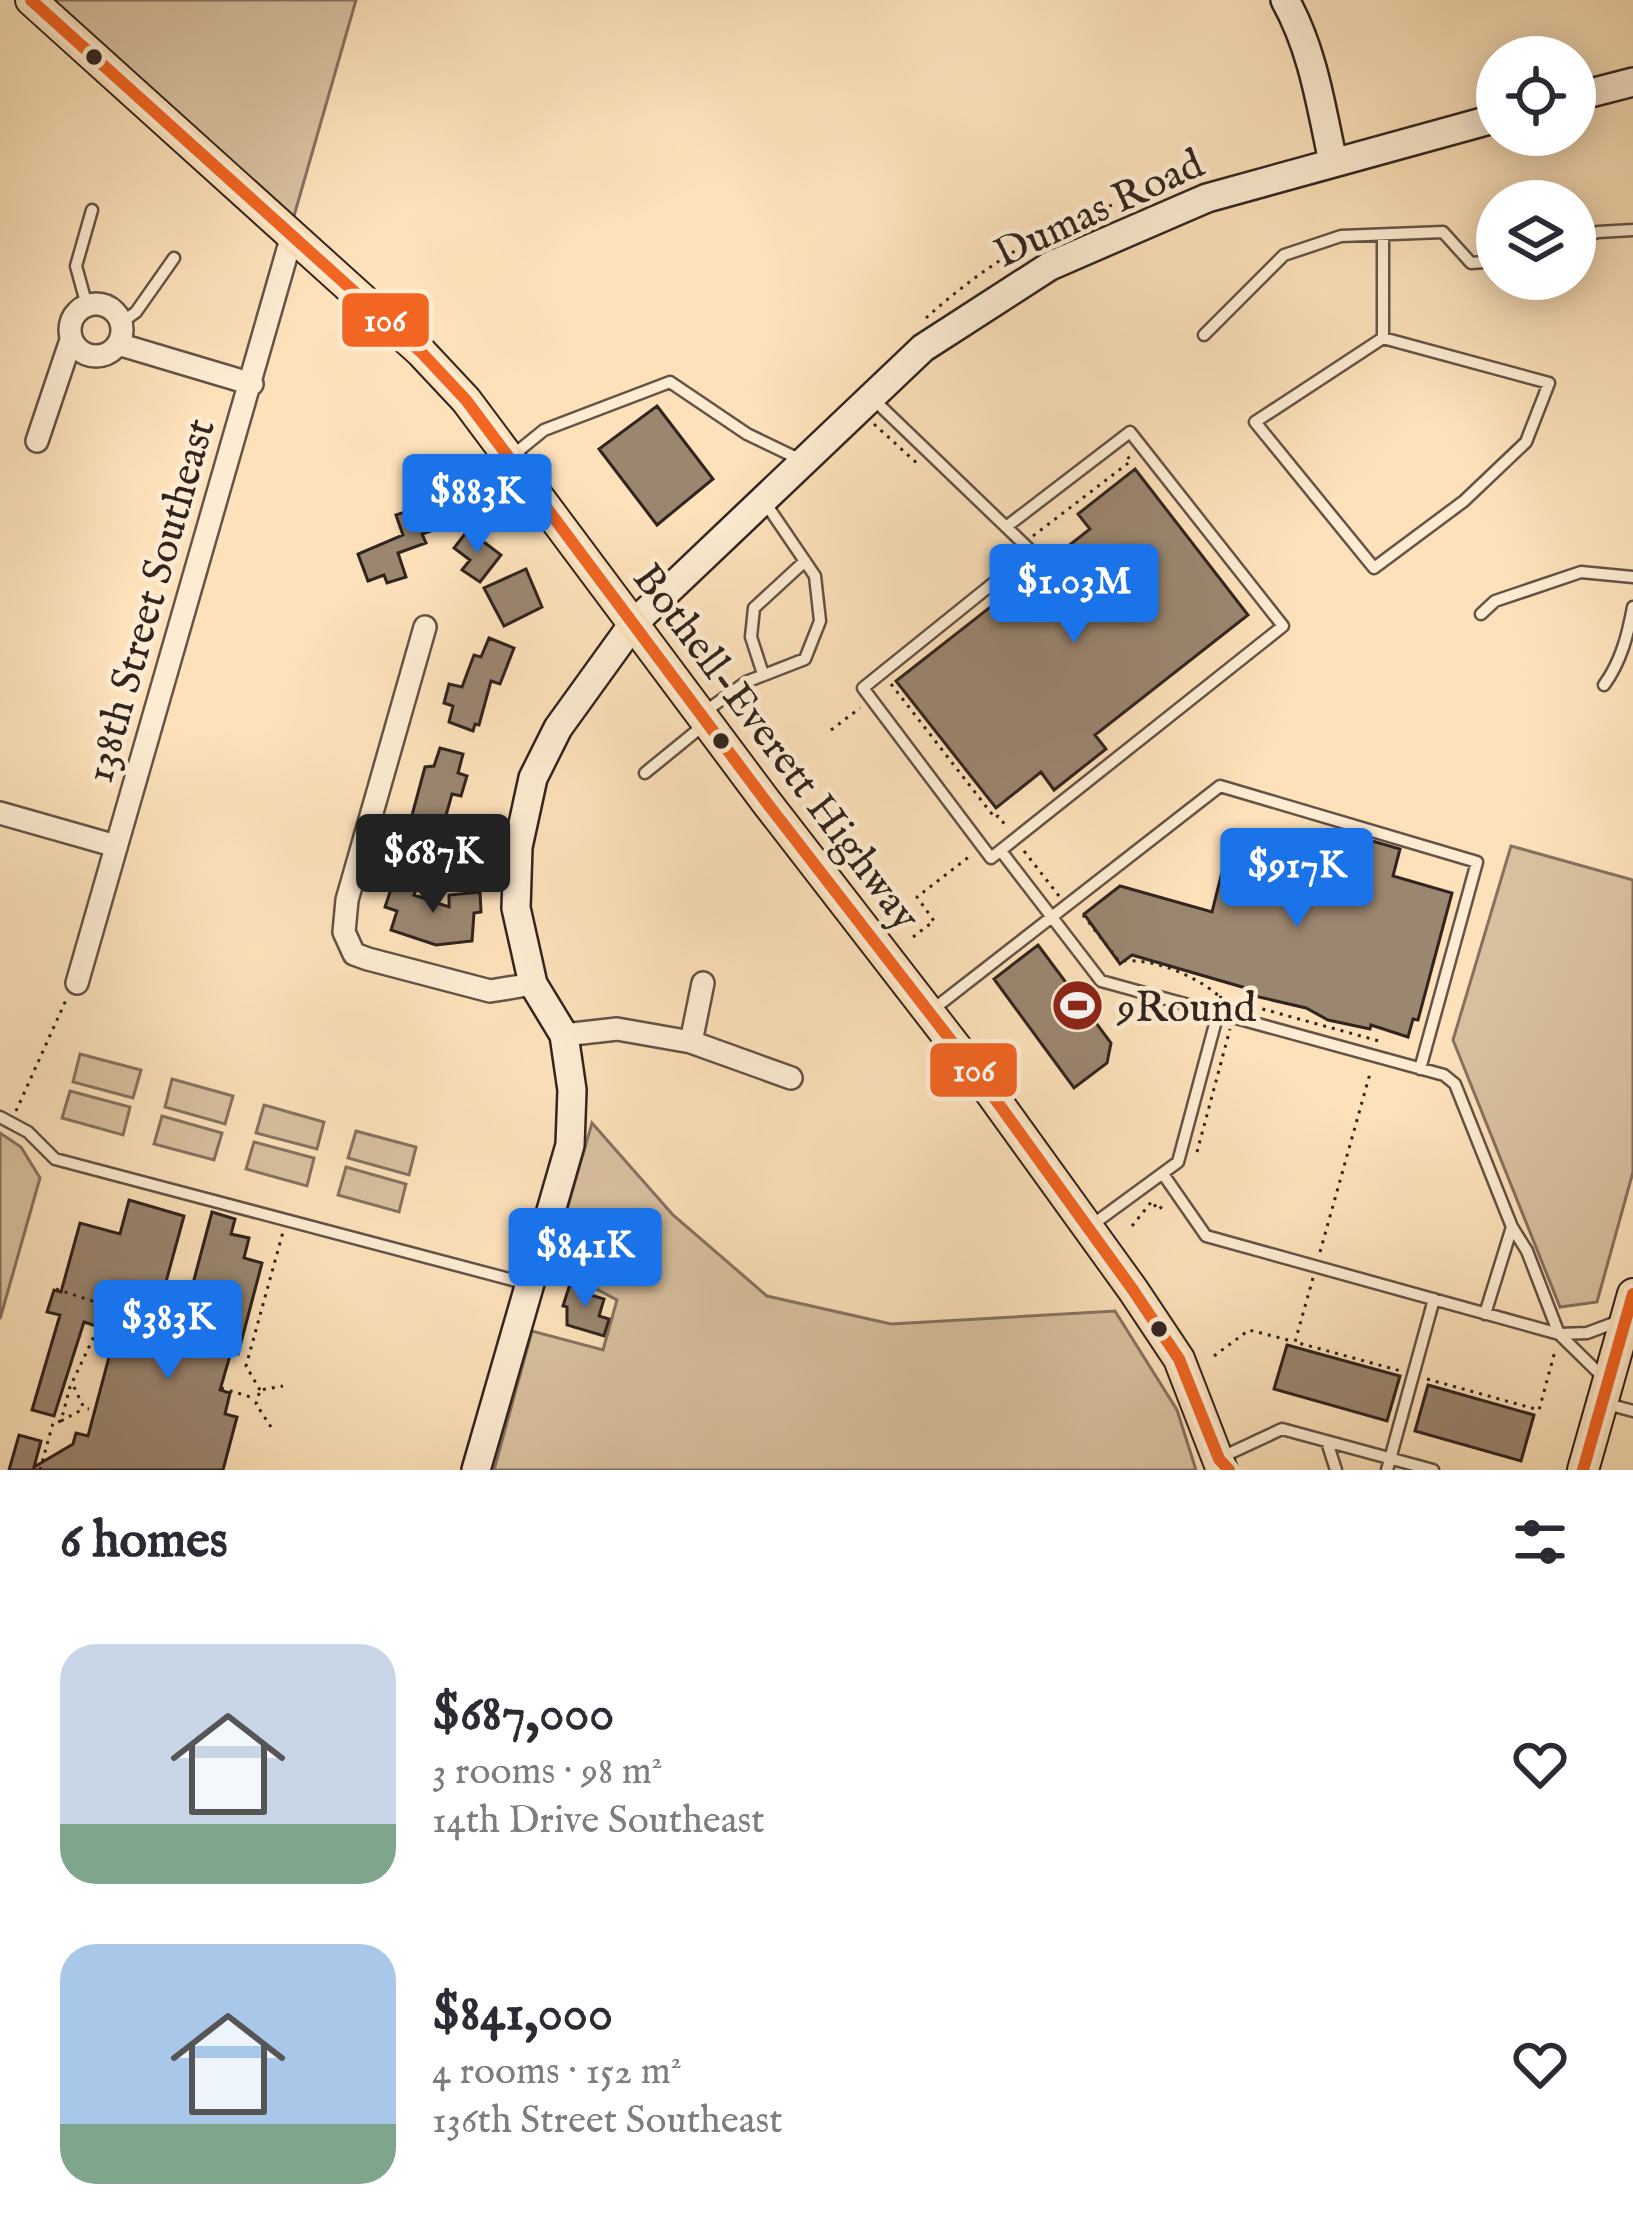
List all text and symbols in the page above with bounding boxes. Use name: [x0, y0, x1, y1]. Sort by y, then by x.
map controls: [1476, 36, 1596, 300]
button: locate: [1476, 36, 1596, 156]
unlabelled marker: [83, 46, 105, 68]
street label: Dumas Road: [986, 138, 1213, 282]
button: layers: [1476, 180, 1596, 300]
line badge: 106: [340, 291, 431, 349]
text: 106: [364, 301, 407, 343]
street label: 138th Street Southeast: [74, 413, 229, 789]
pin: $883K: [393, 454, 561, 556]
text: $883K: [430, 468, 524, 517]
pin: $1.03M: [976, 544, 1172, 646]
street label: Bothell-Everett Highway: [620, 554, 931, 942]
text: $1.03M: [1017, 558, 1131, 607]
unlabelled marker: [710, 730, 732, 752]
pin: $687K: [349, 814, 517, 916]
text: $687K: [383, 828, 483, 877]
pin: $917K: [1213, 828, 1381, 930]
text: $917K: [1247, 842, 1347, 891]
sports icon: 9Round: [1050, 978, 1106, 1034]
place label: 9Round: [1116, 983, 1257, 1036]
line badge: 106: [928, 1041, 1019, 1099]
text: 106: [953, 1051, 996, 1093]
pin: $841K: [501, 1208, 669, 1310]
text: $841K: [536, 1222, 634, 1271]
pin: $383K: [84, 1280, 252, 1382]
text: $383K: [121, 1294, 215, 1343]
unlabelled marker: [1148, 1318, 1170, 1340]
icon: filters: [1507, 1509, 1573, 1575]
text: 6 homes: [60, 1510, 228, 1575]
text: $687,000: [432, 1683, 614, 1748]
icon: home: [156, 1692, 300, 1836]
icon: heart: [1507, 1731, 1573, 1797]
text: 3 rooms · 98 m²: [432, 1748, 663, 1797]
text: 14th Drive Southeast: [432, 1797, 765, 1846]
text: $841,000: [432, 1983, 613, 2048]
icon: home: [156, 1992, 300, 2136]
icon: heart: [1507, 2031, 1573, 2097]
text: 4 rooms · 152 m²: [432, 2048, 682, 2097]
text: 136th Street Southeast: [432, 2097, 783, 2146]

